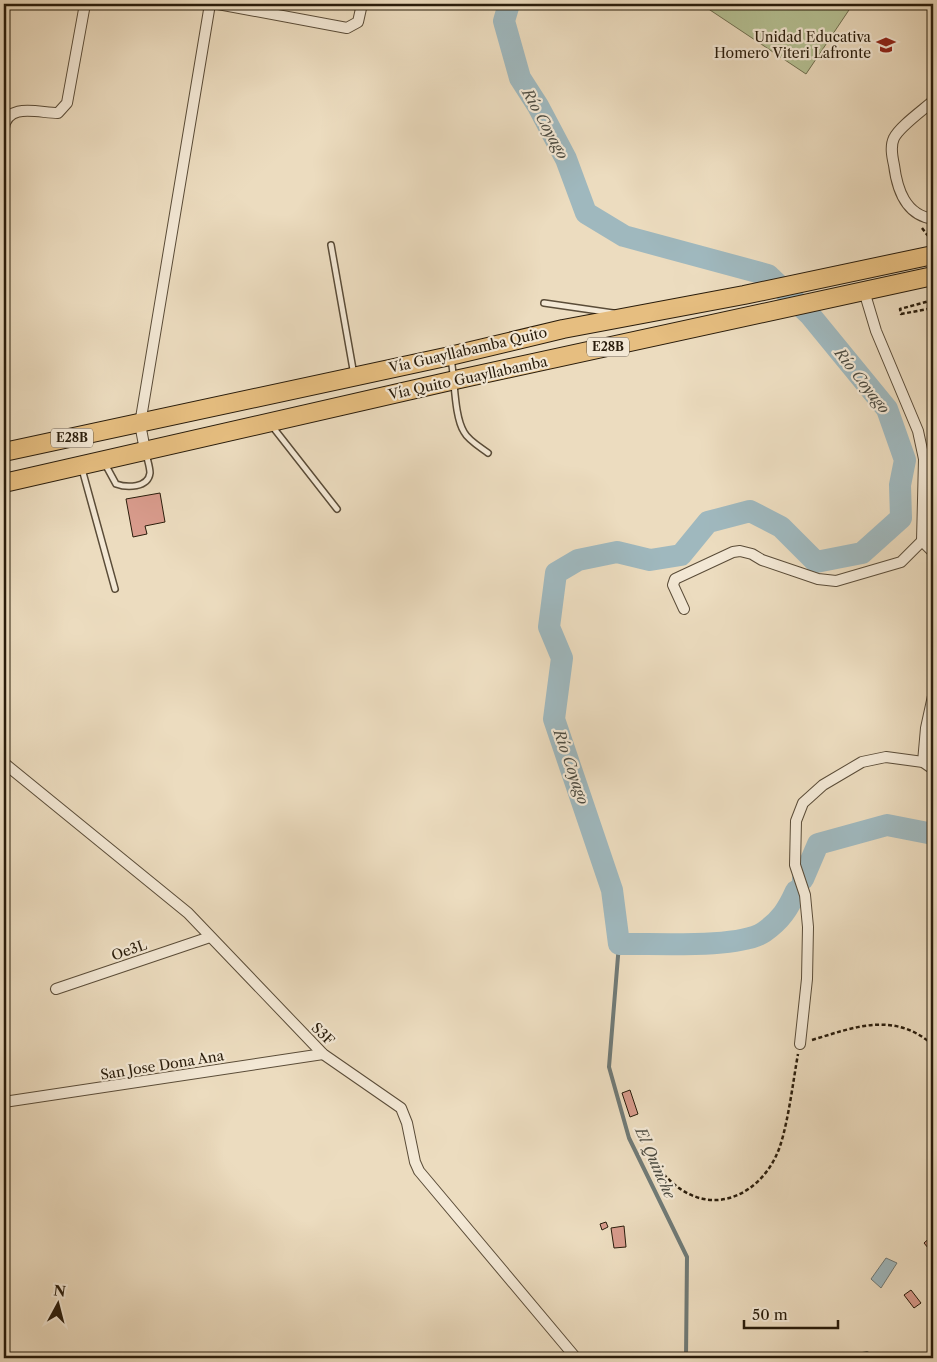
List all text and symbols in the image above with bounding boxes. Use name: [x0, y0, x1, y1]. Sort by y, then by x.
place label: Unidad Educativa Homero Viteri Lafronte: [714, 28, 872, 62]
school or university icon: Unidad Educativa Homero Viteri Lafronte: [875, 34, 897, 56]
water label: Río Coyago: [518, 84, 573, 162]
street label: Vía Guayllabamba Quito: [386, 323, 549, 377]
road number: E28B: [587, 338, 629, 357]
water label: Río Coyago: [830, 343, 894, 417]
street label: Vía Quito Guayllabamba: [386, 352, 550, 404]
road number: E28B: [51, 428, 93, 448]
water label: Río Coyago: [549, 726, 593, 807]
street label: Oe3L: [109, 936, 149, 964]
street label: S3F: [308, 1019, 338, 1049]
street label: San Jose Dona Ana: [99, 1046, 226, 1084]
water label: El Quinche: [631, 1123, 680, 1202]
north arrow: [32, 1280, 82, 1330]
text: N: [52, 1281, 67, 1301]
scale bar: [744, 1297, 838, 1329]
text: 50 m: [752, 1305, 788, 1324]

